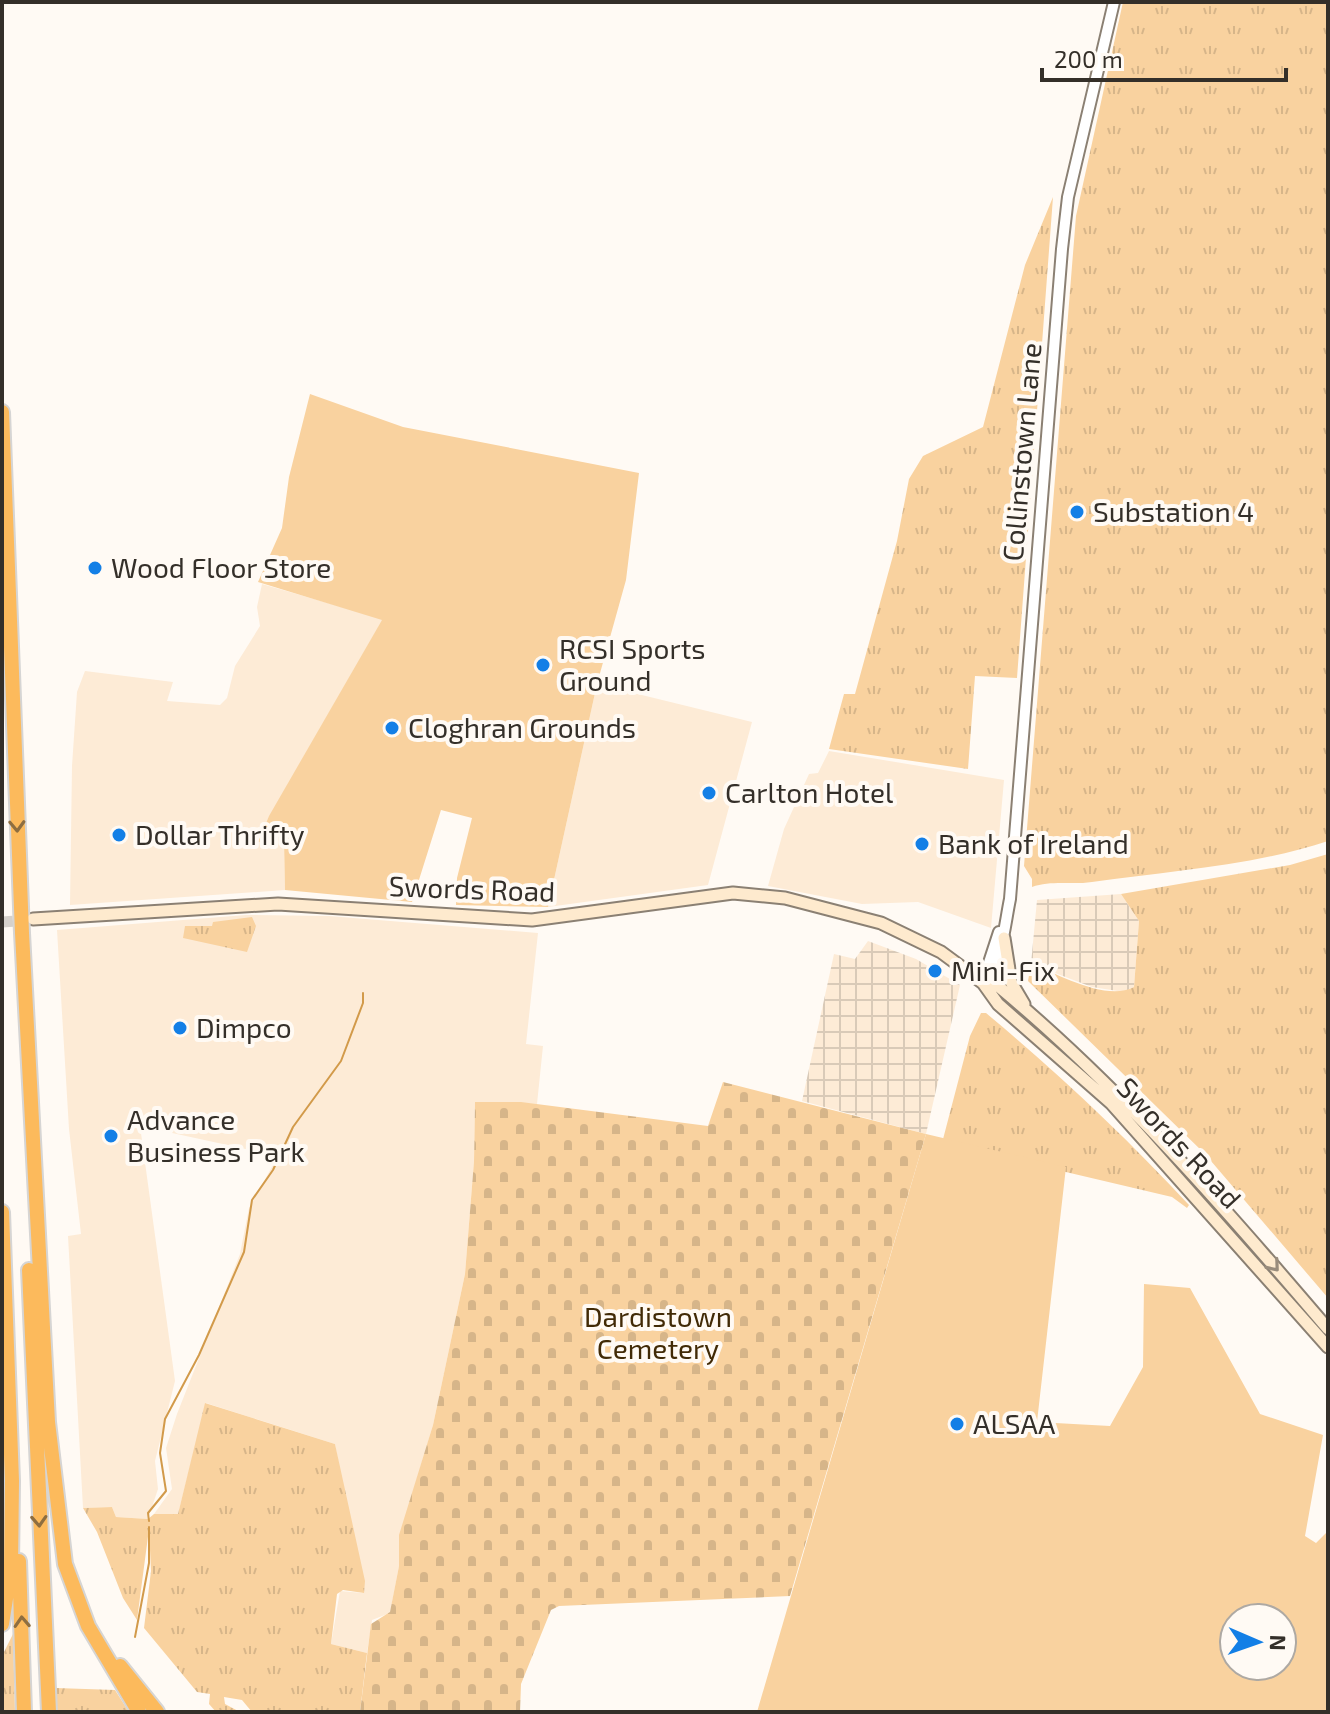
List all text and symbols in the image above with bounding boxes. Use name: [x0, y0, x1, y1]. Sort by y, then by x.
scale bar: [1042, 32, 1286, 82]
text: 200 m: [1054, 44, 1123, 73]
street label: Collinstown Lane: [995, 341, 1047, 563]
place label: Substation 4: [1093, 494, 1254, 528]
marker: Substation 4: [1068, 503, 1086, 521]
place label: Wood Floor Store: [111, 550, 331, 584]
marker: Wood Floor Store: [86, 559, 104, 577]
place label: RCSI Sports Ground: [559, 631, 706, 697]
marker: RCSI Sports Ground: [534, 656, 552, 674]
place label: Cloghran Grounds: [408, 710, 636, 744]
marker: Cloghran Grounds: [383, 719, 401, 737]
place label: Carlton Hotel: [725, 775, 894, 809]
marker: Carlton Hotel: [700, 784, 718, 802]
place label: Dollar Thrifty: [135, 817, 305, 851]
one-way arrow: [9, 820, 26, 833]
marker: Dollar Thrifty: [110, 826, 128, 844]
place label: Bank of Ireland: [938, 826, 1129, 860]
marker: Bank of Ireland: [913, 835, 931, 853]
street label: Swords Road: [388, 868, 556, 908]
place label: Mini-Fix: [951, 953, 1055, 987]
marker: Mini-Fix: [926, 962, 944, 980]
place label: Dimpco: [196, 1010, 292, 1044]
marker: Dimpco: [171, 1019, 189, 1037]
street label: Swords Road: [1111, 1070, 1249, 1215]
place label: Advance Business Park: [127, 1102, 305, 1168]
marker: Advance Business Park: [102, 1127, 120, 1145]
one-way arrow: [1264, 1257, 1279, 1271]
park label: Dardistown Cemetery: [584, 1299, 732, 1365]
place label: ALSAA: [973, 1406, 1056, 1440]
marker: ALSAA: [948, 1415, 966, 1433]
one-way arrow: [31, 1515, 48, 1528]
north arrow: [1218, 1602, 1298, 1682]
one-way arrow: [14, 1615, 31, 1628]
text: N: [1266, 1634, 1292, 1651]

